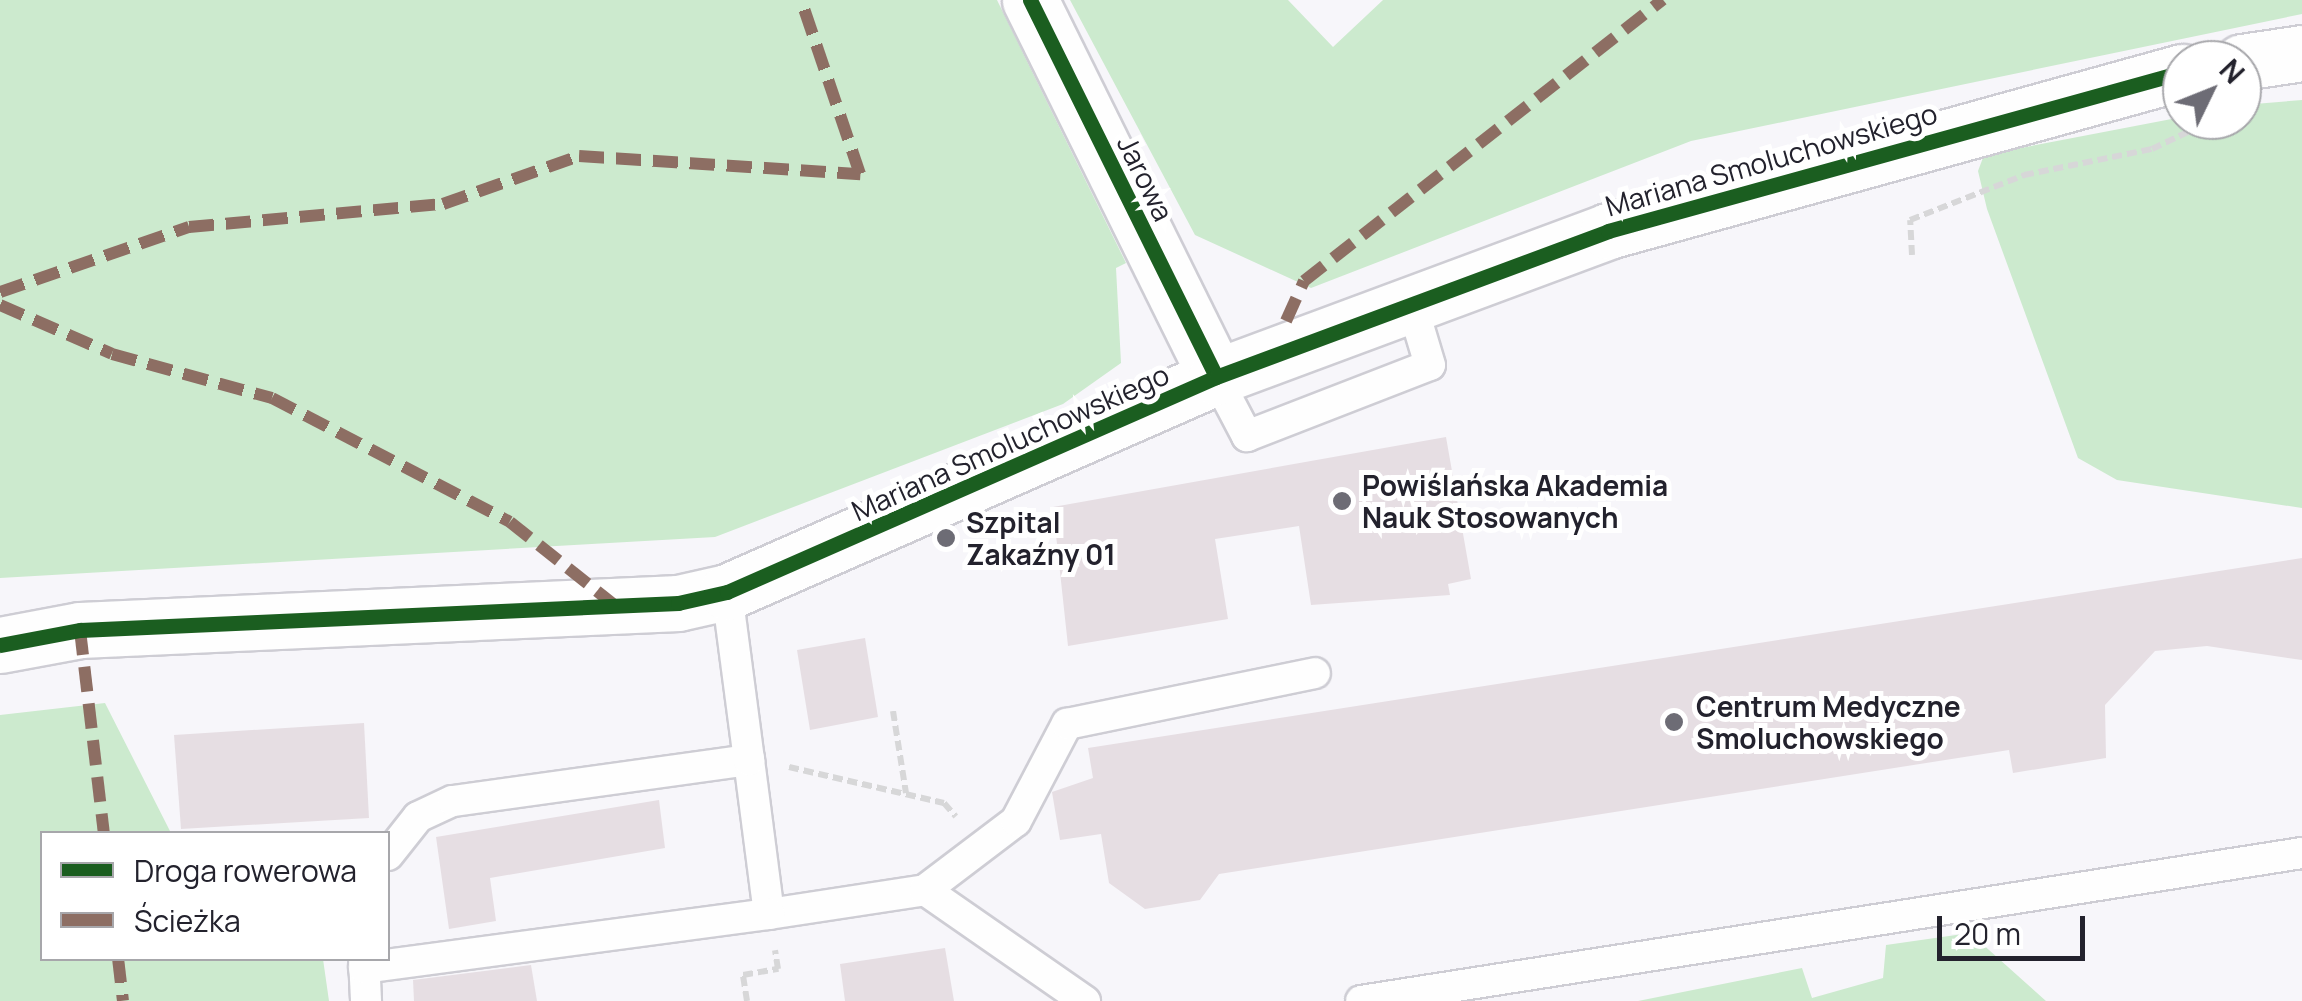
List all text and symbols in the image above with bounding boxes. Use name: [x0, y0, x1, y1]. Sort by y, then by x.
north arrow: [2162, 40, 2262, 140]
text: N: [2212, 51, 2253, 91]
street label: Mariana Smoluchowskiego: [1601, 96, 1941, 222]
street label: Jarowa: [1111, 130, 1181, 226]
street label: Mariana Smoluchowskiego: [846, 357, 1174, 527]
place label: Powiślańska Akademia Nauk Stosowanych: [1362, 468, 1668, 534]
marker: Powiślańska Akademia Nauk Stosowanych: [1331, 490, 1353, 512]
place label: Szpital Zakaźny 01: [966, 505, 1116, 571]
marker: Szpital Zakaźny 01: [935, 527, 957, 549]
place label: Centrum Medyczne Smoluchowskiego: [1696, 689, 1961, 755]
marker: Centrum Medyczne Smoluchowskiego: [1661, 709, 1687, 735]
legend: [40, 831, 390, 961]
text: Droga rowerowa: [134, 850, 357, 891]
scale bar: [1942, 896, 2090, 958]
text: Ścieżka: [134, 900, 241, 941]
text: 20 m: [1954, 913, 2021, 954]

